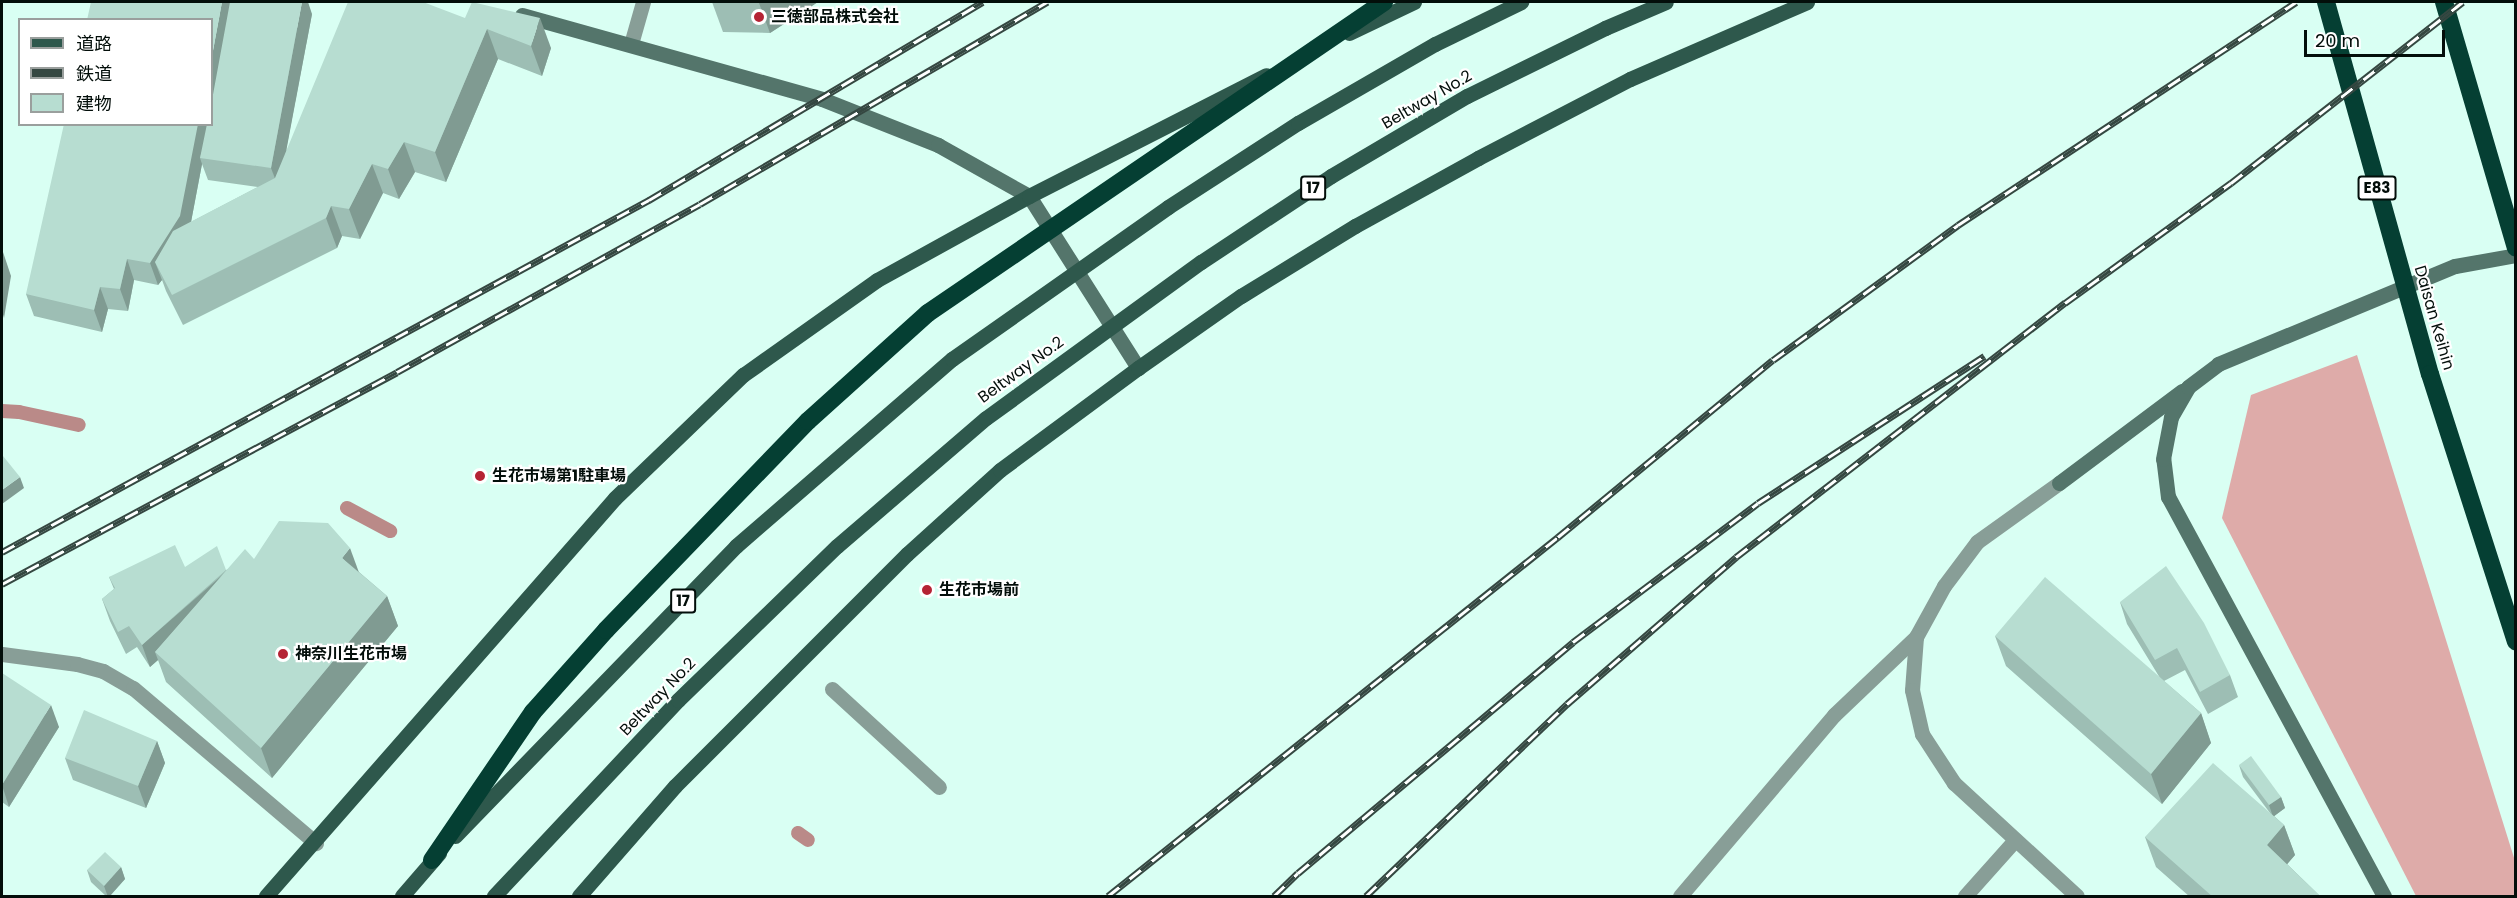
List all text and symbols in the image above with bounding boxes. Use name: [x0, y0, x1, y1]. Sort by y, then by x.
place label: 三徳部品株式会社: [771, 7, 899, 27]
marker: 三徳部品株式会社: [752, 10, 766, 24]
legend: [18, 18, 213, 126]
scale bar: [2307, 18, 2448, 56]
text: 20 m: [2315, 28, 2360, 53]
text: 道路: [76, 31, 112, 56]
text: 鉄道: [76, 61, 112, 86]
street label: Beltway No.2: [1379, 66, 1475, 134]
text: 建物: [76, 91, 112, 116]
road number: 17: [1300, 176, 1326, 200]
road number: E83: [2358, 176, 2396, 200]
street label: Daisan Keihin: [2410, 264, 2458, 372]
street label: Beltway No.2: [975, 333, 1067, 407]
place label: 生花市場第1駐車場: [492, 466, 626, 486]
marker: 生花市場第1駐車場: [473, 469, 487, 483]
place label: 生花市場前: [939, 580, 1019, 600]
marker: 生花市場前: [920, 583, 934, 597]
road number: 17: [670, 589, 696, 613]
place label: 神奈川生花市場: [295, 644, 407, 664]
marker: 神奈川生花市場: [276, 647, 290, 661]
street label: Beltway No.2: [616, 654, 700, 740]

